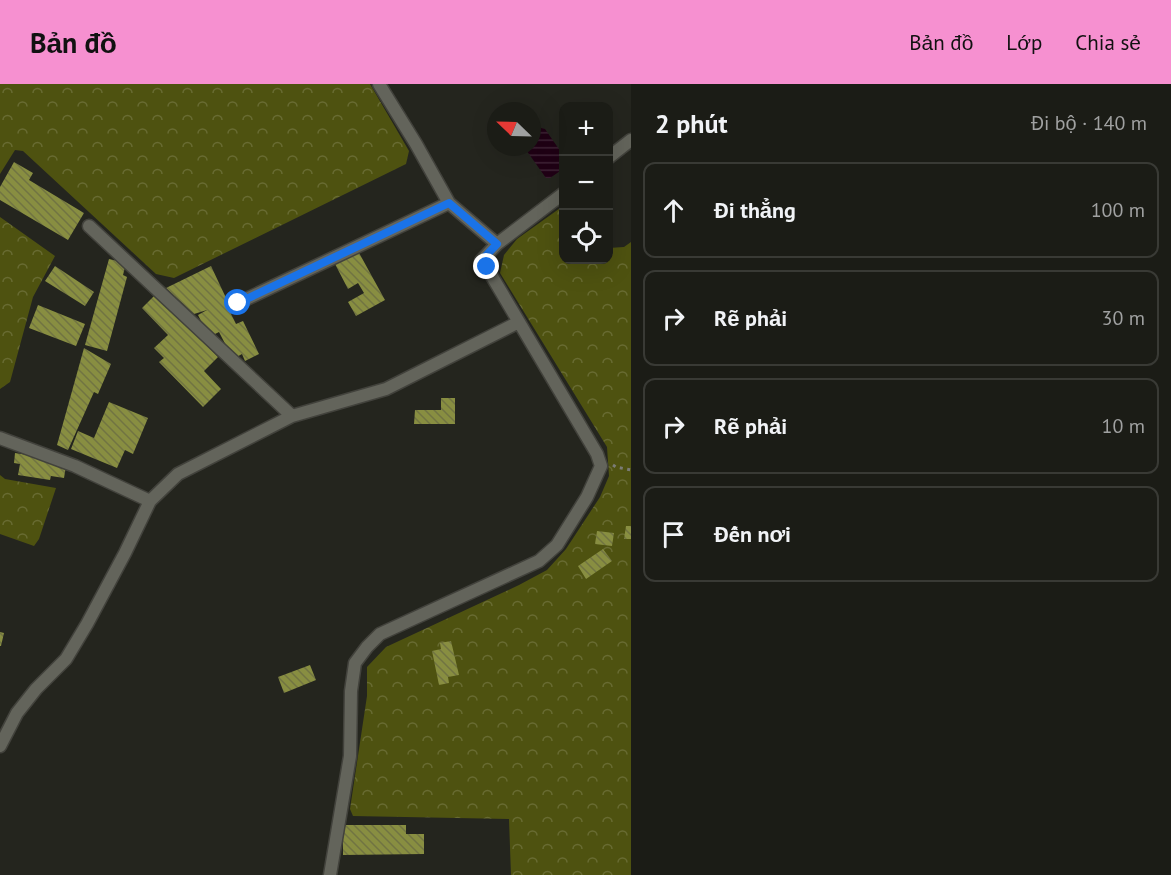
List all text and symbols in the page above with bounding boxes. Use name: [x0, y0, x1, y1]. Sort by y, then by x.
text: Bản đồ: [30, 24, 117, 61]
text: Bản đồ: [909, 29, 973, 56]
text: Lớp: [1006, 29, 1042, 56]
text: Chia sẻ: [1075, 29, 1141, 56]
north arrow: [487, 102, 541, 156]
map controls: [559, 102, 613, 264]
button: +: [559, 102, 613, 156]
text: 2 phút: [655, 107, 728, 140]
text: Đi bộ · 140 m: [1031, 110, 1147, 136]
button: −: [559, 156, 613, 210]
icon: ahead: [657, 194, 690, 227]
text: Đi thẳng: [714, 196, 796, 224]
text: 100 m: [1091, 197, 1145, 223]
button: locate: [559, 210, 613, 264]
route end: [473, 253, 499, 279]
route start: [224, 289, 250, 315]
icon: right: [657, 302, 690, 335]
text: Rẽ phải: [714, 304, 787, 332]
text: 30 m: [1102, 305, 1145, 331]
icon: right: [657, 410, 690, 443]
text: Rẽ phải: [714, 412, 787, 440]
text: 10 m: [1102, 413, 1145, 439]
icon: arrive: [657, 518, 690, 551]
text: Đến nơi: [714, 520, 791, 548]

